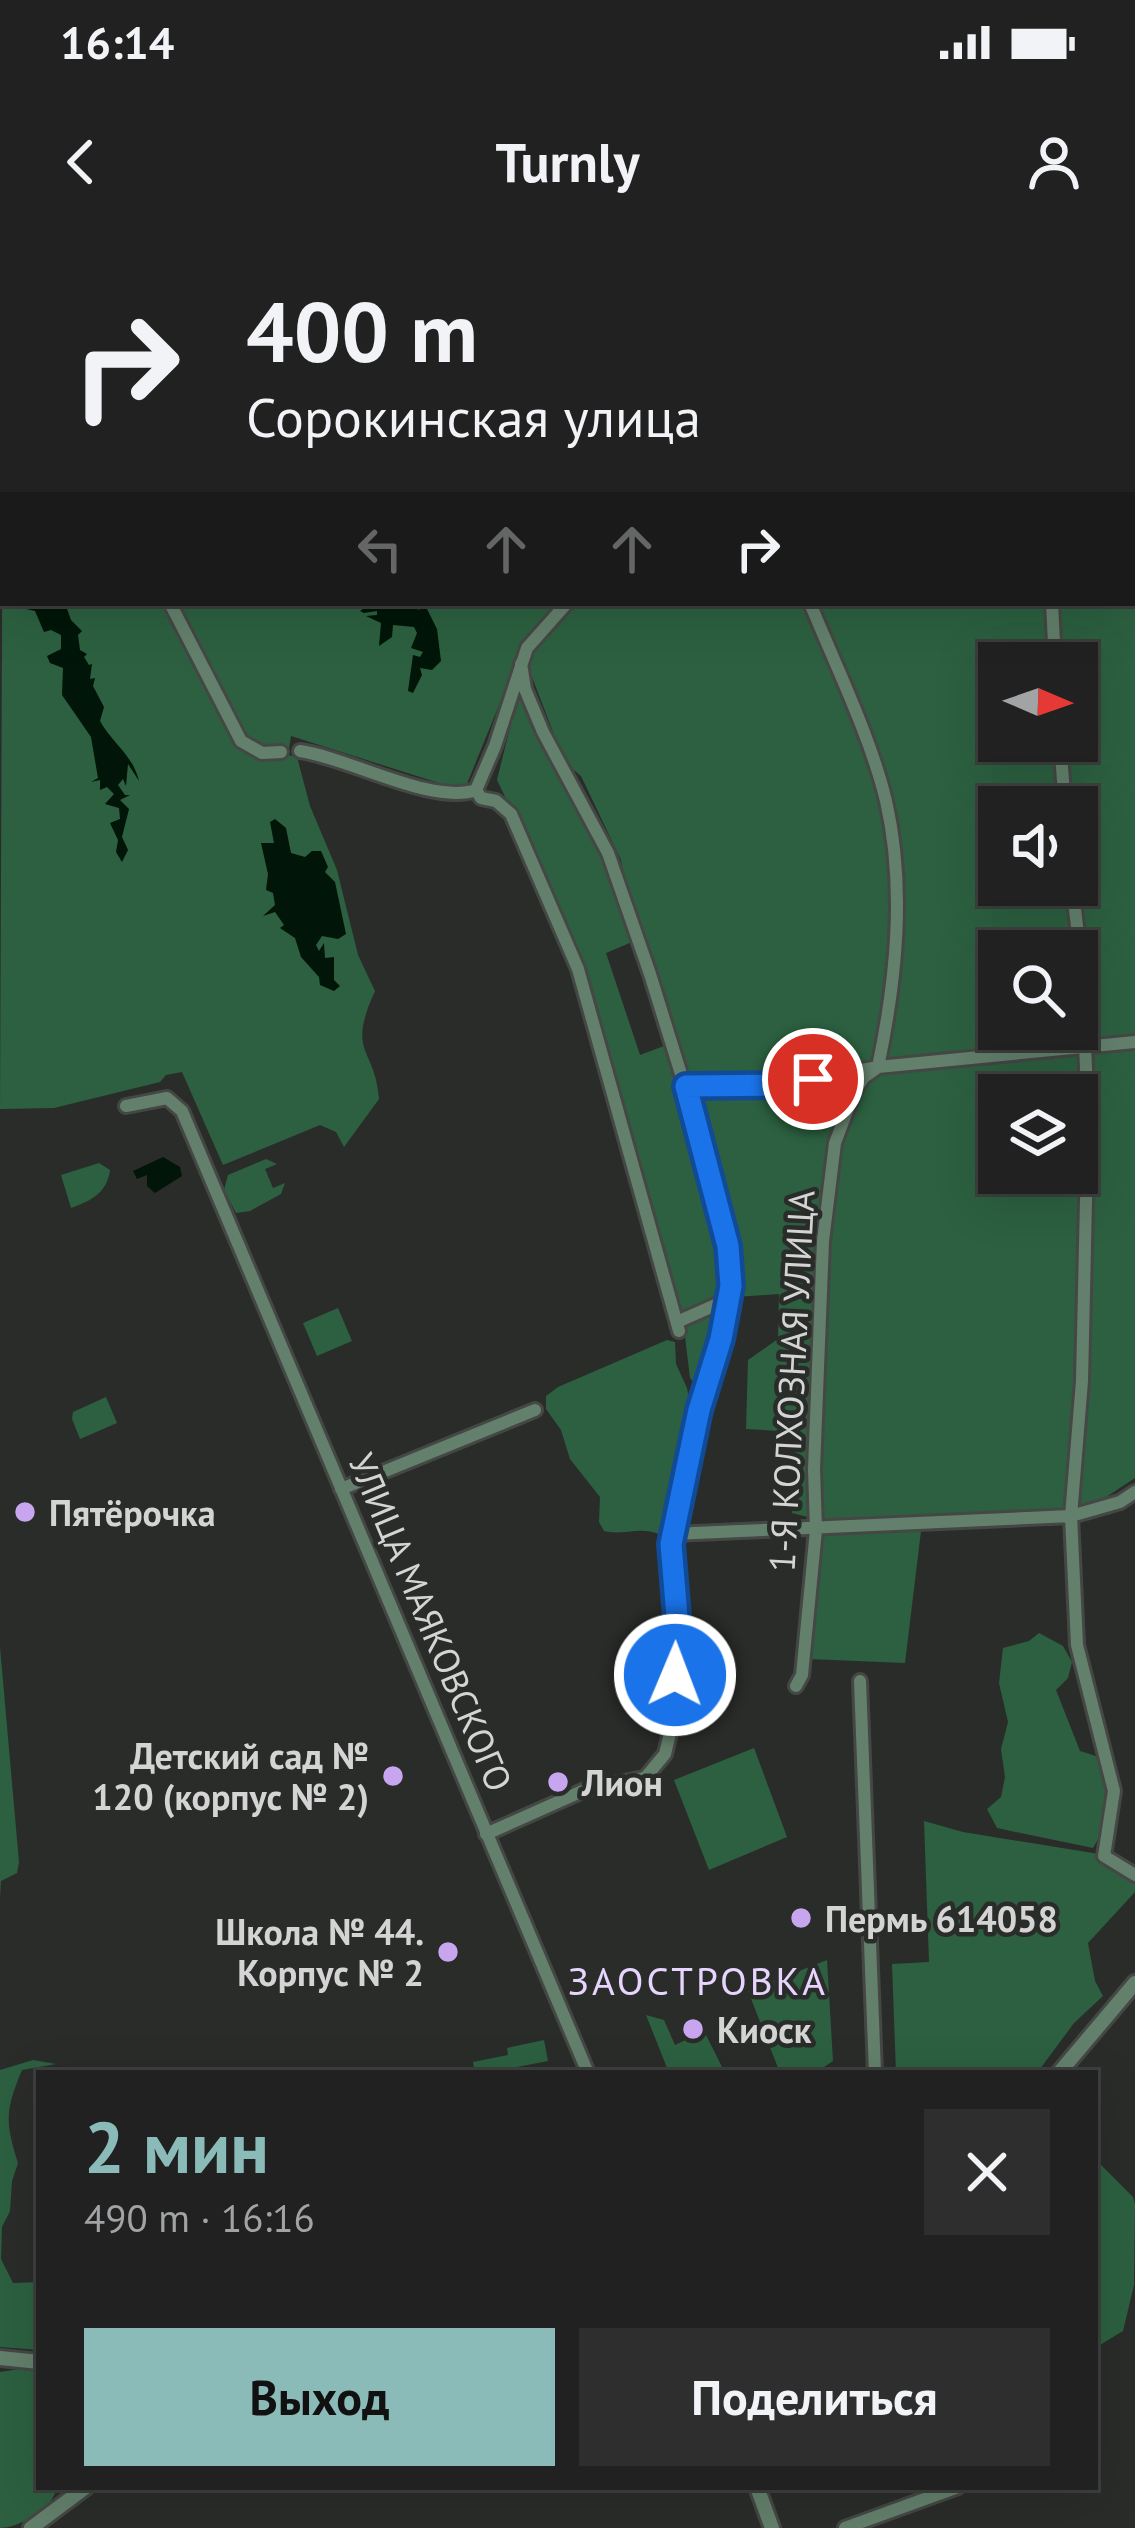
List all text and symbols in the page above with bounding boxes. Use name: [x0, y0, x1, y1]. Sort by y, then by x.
text: 16:14: [60, 13, 174, 71]
text: Turnly: [495, 127, 640, 197]
icon: back: [48, 129, 114, 195]
icon: person: [1021, 129, 1087, 195]
text: 400 m: [246, 276, 478, 385]
icon: right: [48, 288, 204, 444]
text: Сорокинская улица: [246, 382, 701, 452]
icon: left: [347, 516, 413, 582]
icon: ahead: [473, 516, 539, 582]
icon: ahead: [599, 516, 665, 582]
icon: right: [725, 516, 791, 582]
north arrow: [978, 642, 1098, 762]
map controls: [978, 642, 1098, 1194]
button: sound: [978, 786, 1098, 906]
button: search: [978, 930, 1098, 1050]
pin: [762, 1028, 864, 1130]
icon: arrive: [780, 1046, 846, 1112]
button: layers: [978, 1074, 1098, 1194]
street label: 1-Я КОЛХОЗНАЯ УЛИЦА: [758, 1189, 824, 1573]
street label: УЛИЦА МАЯКОВСКОГО: [338, 1446, 524, 1798]
place label: Пятёрочка: [49, 1489, 216, 1536]
marker: Пятёрочка: [12, 1499, 38, 1525]
position arrow: [612, 1612, 738, 1738]
place label: Детский сад № 120 (корпус № 2): [92, 1732, 369, 1820]
place label: Лион: [581, 1759, 663, 1806]
marker: Детский сад № 120 (корпус № 2): [380, 1763, 406, 1789]
marker: Лион: [545, 1769, 571, 1795]
place label: Пермь 614058: [825, 1895, 1058, 1942]
marker: Пермь 614058: [788, 1905, 814, 1931]
place label: Школа № 44. Корпус № 2: [215, 1908, 424, 1996]
marker: Школа № 44. Корпус № 2: [435, 1939, 461, 1965]
district label: ЗАОСТРОВКА: [568, 1955, 828, 2006]
place label: Киоск: [717, 2006, 812, 2053]
marker: Киоск: [680, 2016, 706, 2042]
text: 2 мин: [84, 2100, 269, 2193]
button: close: [924, 2109, 1050, 2235]
text: 490 m · 16:16: [84, 2192, 315, 2243]
button: Выход: [84, 2328, 555, 2466]
button: Поделиться: [579, 2328, 1050, 2466]

